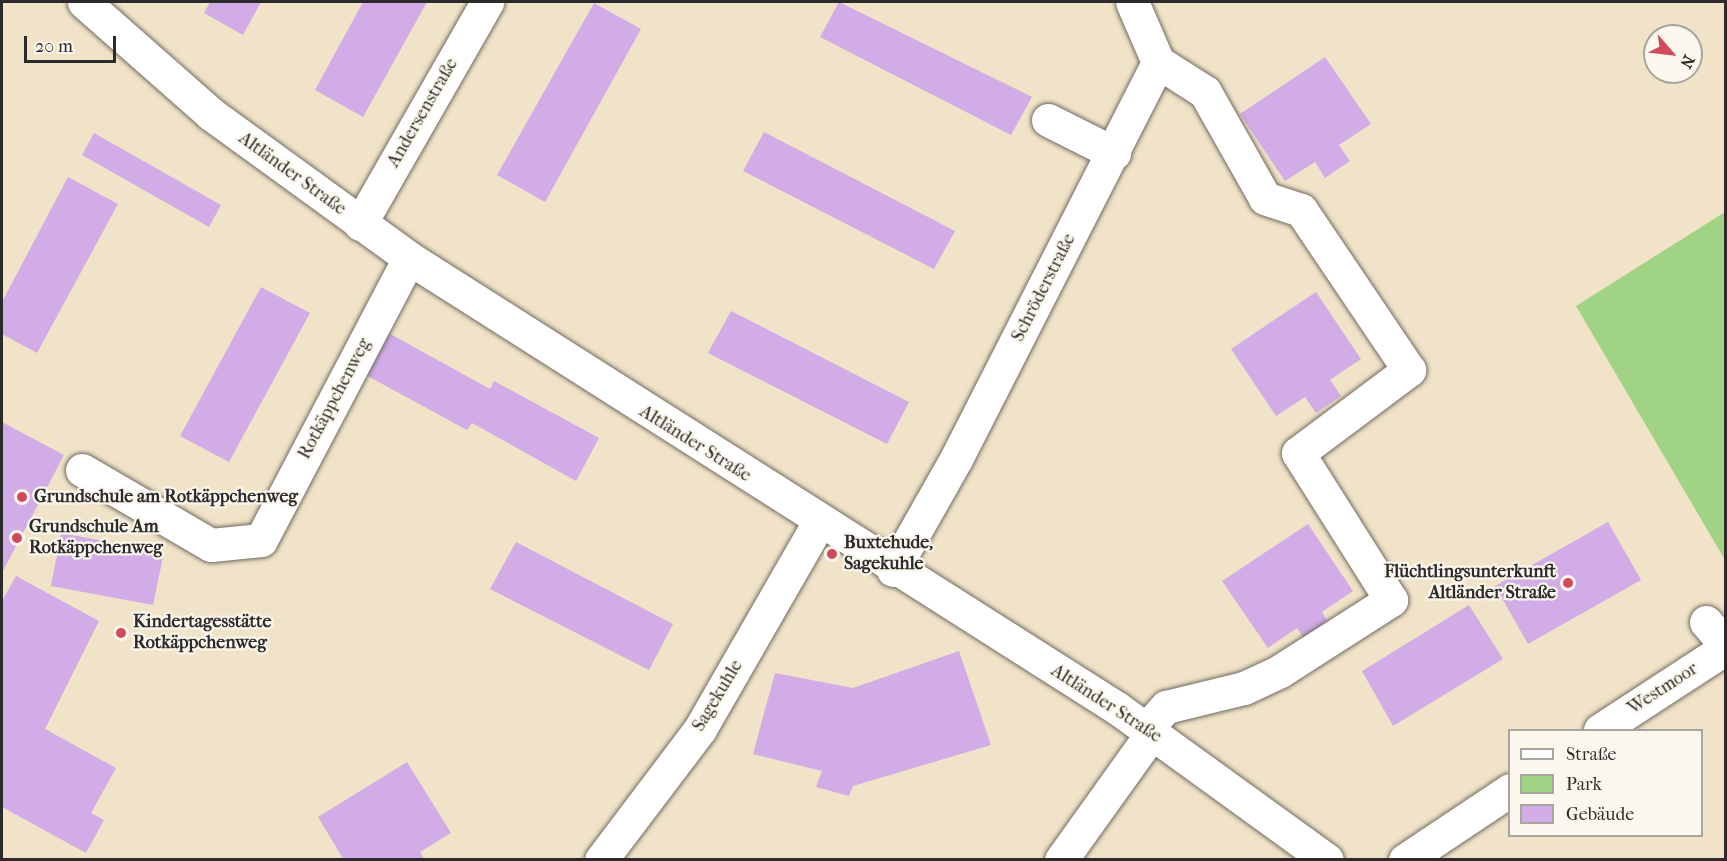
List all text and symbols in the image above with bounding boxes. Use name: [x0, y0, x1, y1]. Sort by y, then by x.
scale bar: [27, 24, 118, 62]
north arrow: [1643, 24, 1703, 84]
text: 20 m: [35, 36, 73, 57]
text: N: [1676, 52, 1699, 72]
street label: Andersenstraße: [383, 55, 463, 171]
street label: Altländer Straße: [234, 128, 350, 220]
street label: Schröderstraße: [1008, 230, 1080, 346]
street label: Rotkäppchenweg: [294, 335, 376, 463]
street label: Altländer Straße: [635, 401, 755, 487]
place label: Grundschule am Rotkäppchenweg: [34, 486, 298, 508]
marker: Grundschule am Rotkäppchenweg: [15, 490, 29, 504]
place label: Grundschule Am Rotkäppchenweg: [29, 517, 163, 560]
marker: Grundschule Am Rotkäppchenweg: [10, 531, 24, 545]
place label: Buxtehude, Sagekuhle: [844, 533, 933, 576]
marker: Buxtehude, Sagekuhle: [825, 547, 839, 561]
place label: Flüchtlingsunterkunft Altländer Straße: [1384, 562, 1556, 604]
marker: Flüchtlingsunterkunft Altländer Straße: [1561, 576, 1575, 590]
place label: Kindertagesstätte Rotkäppchenweg: [133, 612, 271, 654]
marker: Kindertagesstätte Rotkäppchenweg: [114, 626, 128, 640]
street label: Sagekuhle: [688, 656, 748, 736]
street label: Westmoor: [1624, 658, 1702, 720]
street label: Altländer Straße: [1047, 660, 1165, 748]
legend: [1508, 729, 1703, 837]
text: Straße: [1566, 744, 1616, 765]
text: Park: [1566, 774, 1602, 795]
text: Gebäude: [1566, 804, 1634, 825]

